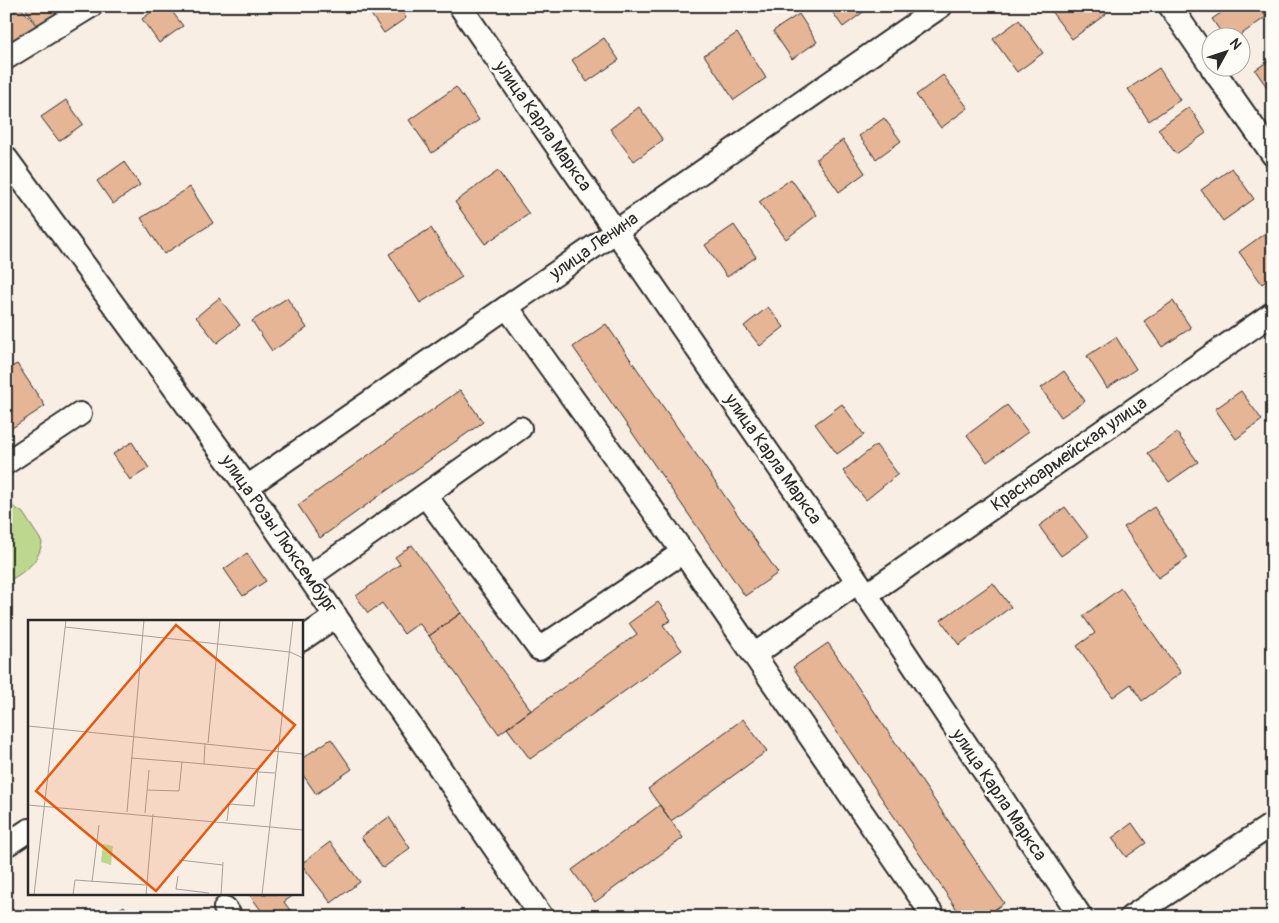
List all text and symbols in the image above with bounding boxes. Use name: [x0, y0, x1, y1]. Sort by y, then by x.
north arrow: [1202, 28, 1252, 78]
text: N: [1226, 35, 1245, 53]
street label: улица Карла Маркса: [489, 55, 597, 196]
street label: улица Ленина: [545, 207, 643, 285]
street label: улица Карла Маркса: [719, 388, 827, 529]
street label: Красноармейская улица: [987, 391, 1151, 517]
street label: улица Розы Люксембург: [215, 450, 342, 618]
inset map: [28, 620, 302, 896]
street label: улица Карла Маркса: [946, 724, 1052, 865]

